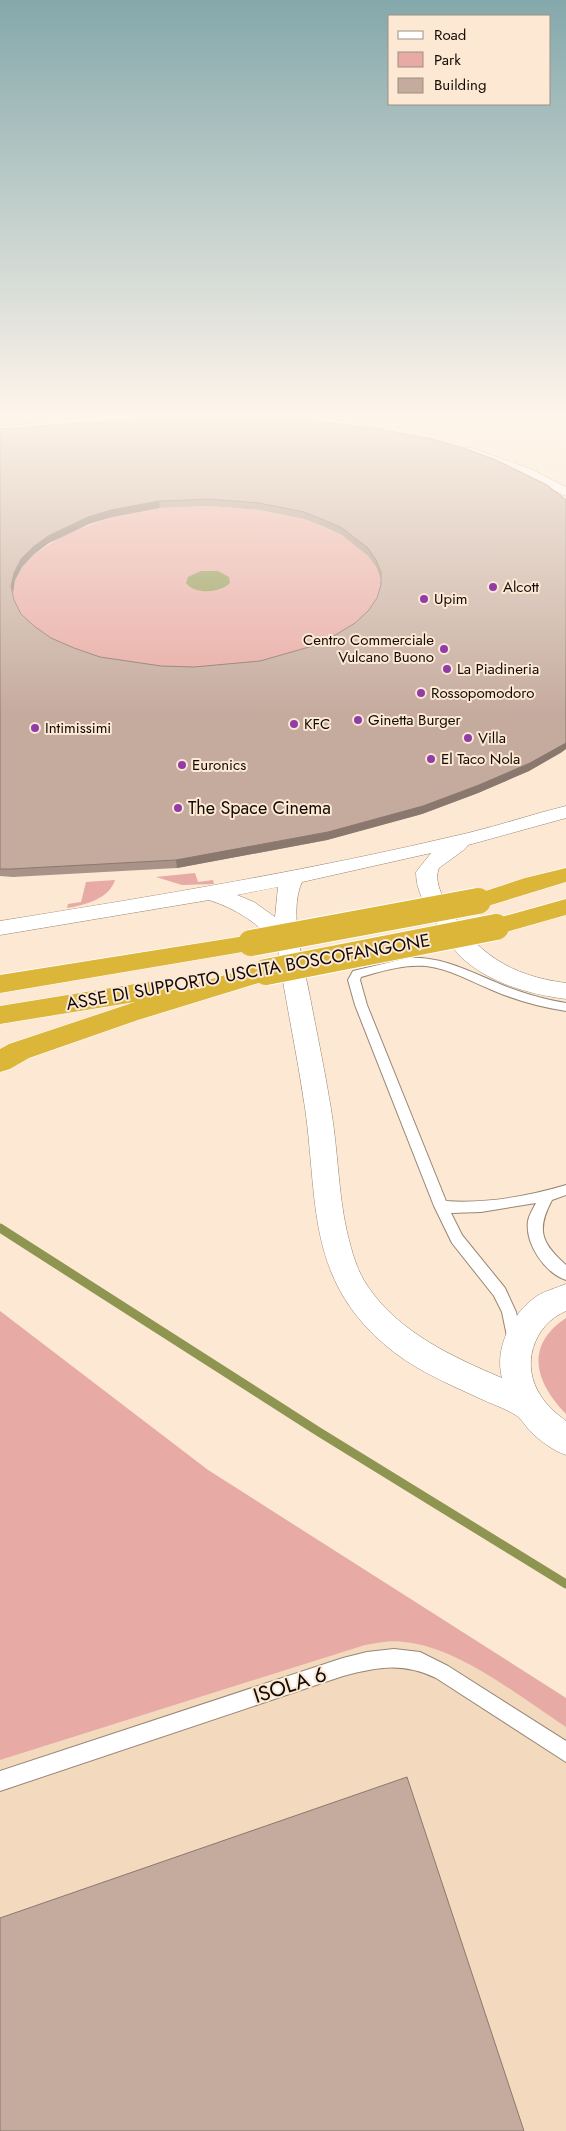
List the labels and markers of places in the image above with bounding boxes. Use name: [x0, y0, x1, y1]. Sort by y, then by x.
place label: Alcott: [503, 576, 539, 598]
marker: Alcott: [487, 581, 499, 593]
place label: Upim: [434, 588, 468, 610]
marker: Upim: [418, 593, 430, 605]
place label: Centro Commerciale Vulcano Buono: [303, 629, 434, 668]
marker: Centro Commerciale Vulcano Buono: [438, 643, 450, 655]
place label: La Piadineria: [457, 658, 539, 680]
marker: La Piadineria: [441, 663, 453, 675]
place label: Rossopomodoro: [431, 682, 534, 704]
marker: Rossopomodoro: [415, 687, 427, 699]
place label: Ginetta Burger: [368, 709, 461, 731]
place label: KFC: [304, 713, 330, 735]
marker: Ginetta Burger: [352, 714, 364, 726]
place label: Intimissimi: [45, 717, 111, 739]
marker: KFC: [288, 718, 300, 730]
marker: Intimissimi: [29, 722, 41, 734]
place label: Villa: [478, 727, 506, 749]
marker: Villa: [462, 732, 474, 744]
place label: El Taco Nola: [441, 748, 520, 770]
marker: El Taco Nola: [425, 753, 437, 765]
place label: Euronics: [192, 754, 246, 776]
marker: Euronics: [176, 759, 188, 771]
place label: The Space Cinema: [188, 795, 331, 821]
marker: The Space Cinema: [172, 802, 184, 814]

